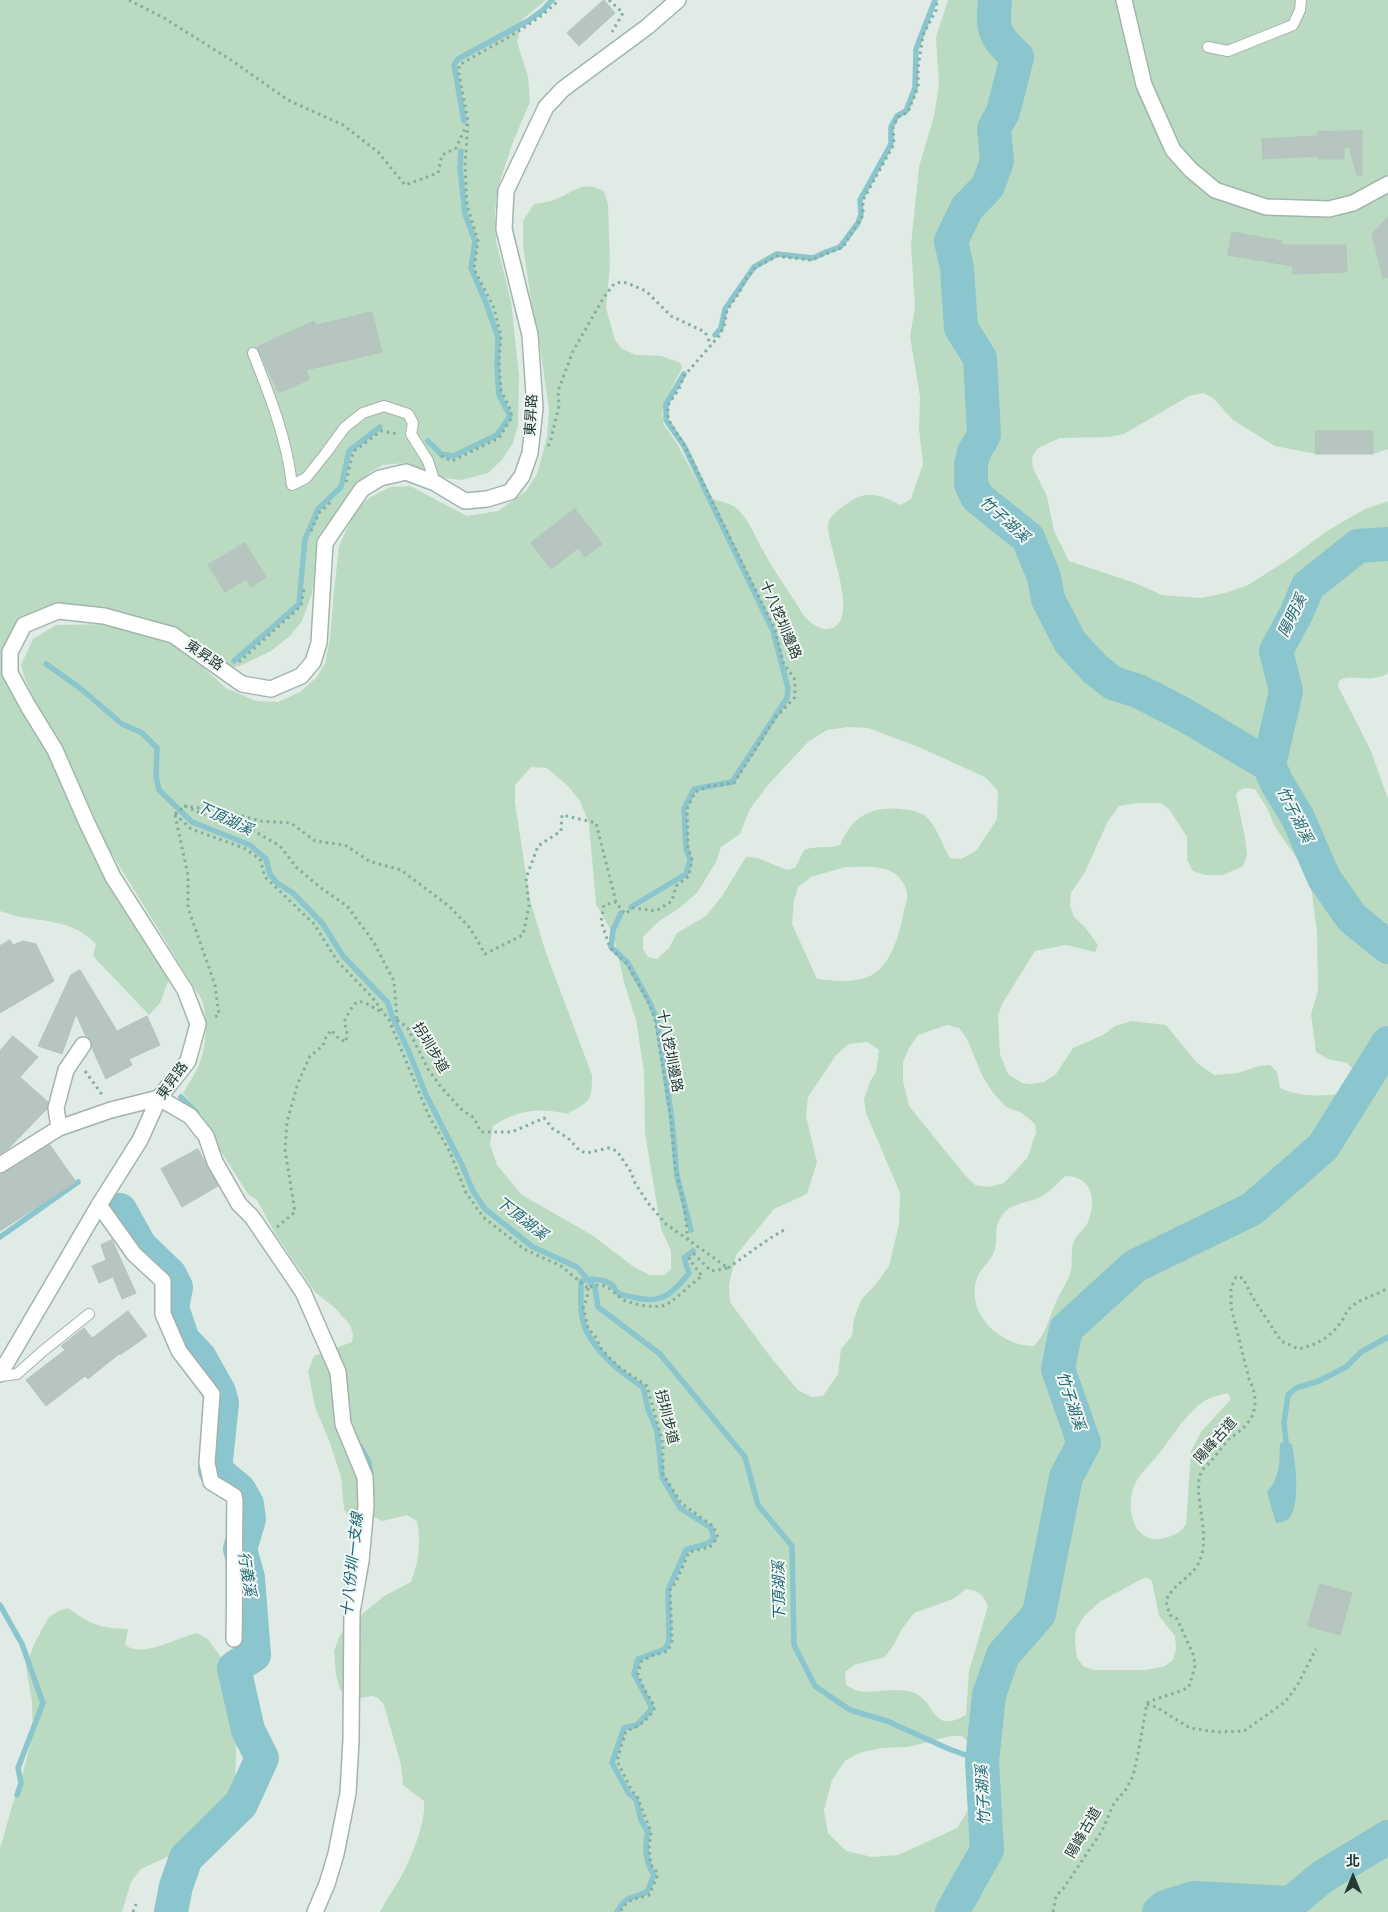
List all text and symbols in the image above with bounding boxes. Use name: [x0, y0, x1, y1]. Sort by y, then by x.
street label: 東昇路: [523, 394, 541, 436]
water label: 竹子湖溪: [976, 493, 1032, 547]
street label: 十八挖圳邊路: [756, 578, 804, 662]
water label: 陽明溪: [1275, 592, 1311, 640]
street label: 東昇路: [182, 637, 226, 675]
water label: 竹子湖溪: [1272, 784, 1316, 846]
water label: 下頂湖溪: [193, 798, 255, 840]
street label: 十八挖圳邊路: [653, 1008, 685, 1094]
street label: 拐圳步道: [408, 1020, 452, 1076]
street label: 東昇路: [154, 1059, 192, 1103]
water label: 下頂湖溪: [492, 1193, 550, 1245]
water label: 竹子湖溪: [1052, 1370, 1088, 1432]
street label: 拐圳步道: [651, 1388, 681, 1446]
street label: 陽峰古道: [1191, 1415, 1241, 1467]
water label: 十八份圳一支線: [339, 1512, 367, 1618]
water label: 行義溪: [234, 1550, 258, 1598]
water label: 下頂湖溪: [770, 1561, 790, 1621]
water label: 竹子湖溪: [973, 1765, 995, 1825]
street label: 陽峰古道: [1063, 1805, 1105, 1861]
north arrow: [1328, 1852, 1378, 1902]
text: 北: [1346, 1853, 1360, 1870]

